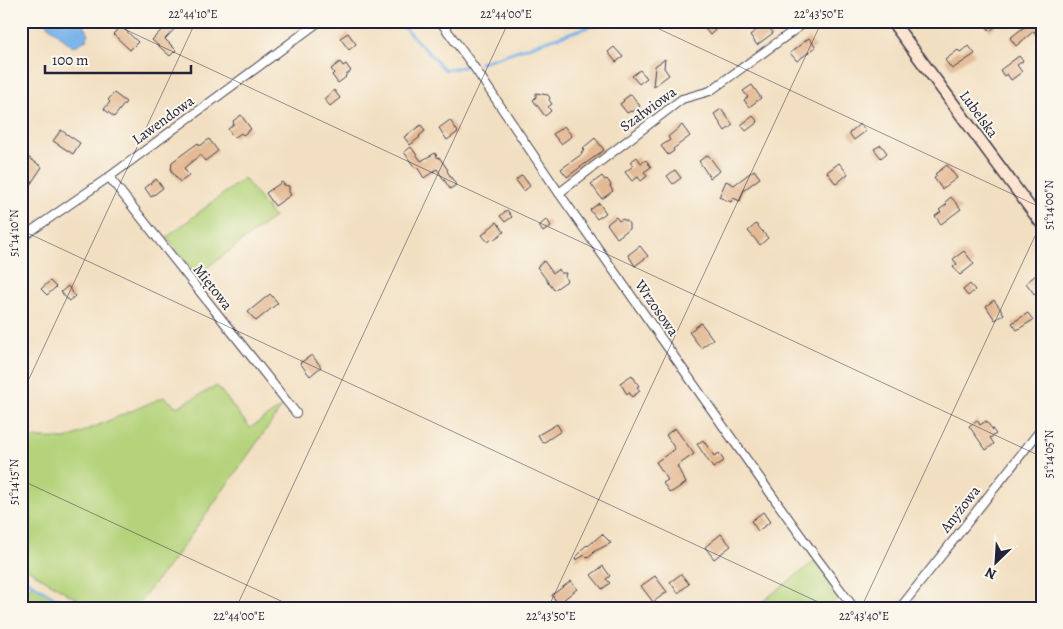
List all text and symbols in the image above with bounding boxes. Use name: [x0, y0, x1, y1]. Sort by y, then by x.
text: 22°44'10"E: [168, 6, 218, 22]
text: 22°44'00"E: [480, 6, 532, 22]
text: 22°43'50"E: [794, 6, 844, 22]
scale bar: [45, 42, 191, 74]
text: 100 m: [52, 50, 89, 70]
street label: Szałwiowa: [616, 82, 680, 136]
street label: Lubelska: [955, 86, 1003, 142]
street label: Lawendowa: [128, 91, 198, 149]
text: 51°14'00"N: [1041, 180, 1057, 230]
text: 51°14'10"N: [6, 209, 22, 257]
street label: Miętowa: [189, 260, 237, 314]
street label: Wrzosowa: [630, 275, 684, 340]
text: 51°14'05"N: [1041, 429, 1057, 478]
text: 51°14'15"N: [6, 459, 22, 505]
street label: Anyżowa: [935, 481, 985, 537]
north arrow: [970, 536, 1020, 586]
text: N: [982, 563, 999, 584]
text: 22°44'00"E: [213, 608, 265, 624]
text: 22°43'50"E: [526, 608, 576, 624]
text: 22°43'40"E: [839, 608, 889, 624]

